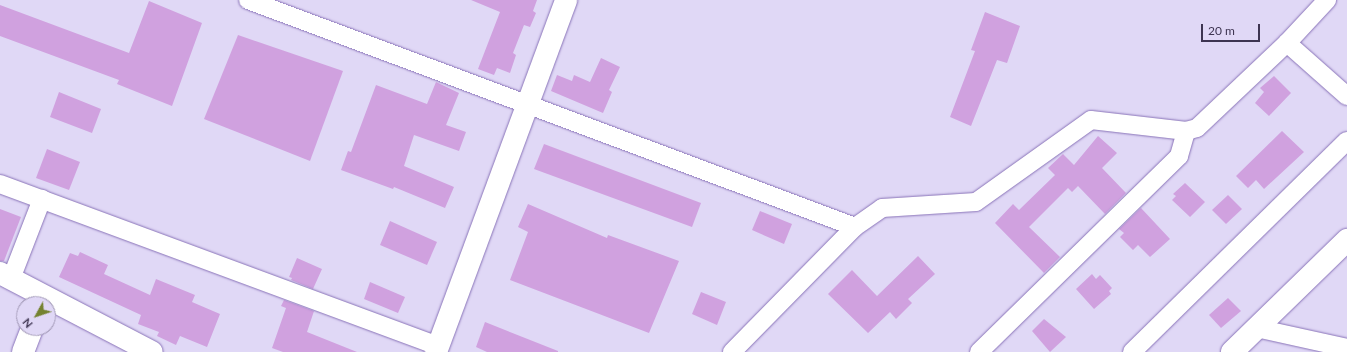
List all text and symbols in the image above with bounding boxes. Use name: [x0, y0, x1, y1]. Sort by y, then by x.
scale bar: [1203, 16, 1262, 42]
text: 20 m: [1208, 23, 1235, 38]
north arrow: [16, 296, 56, 336]
text: N: [19, 316, 35, 331]

